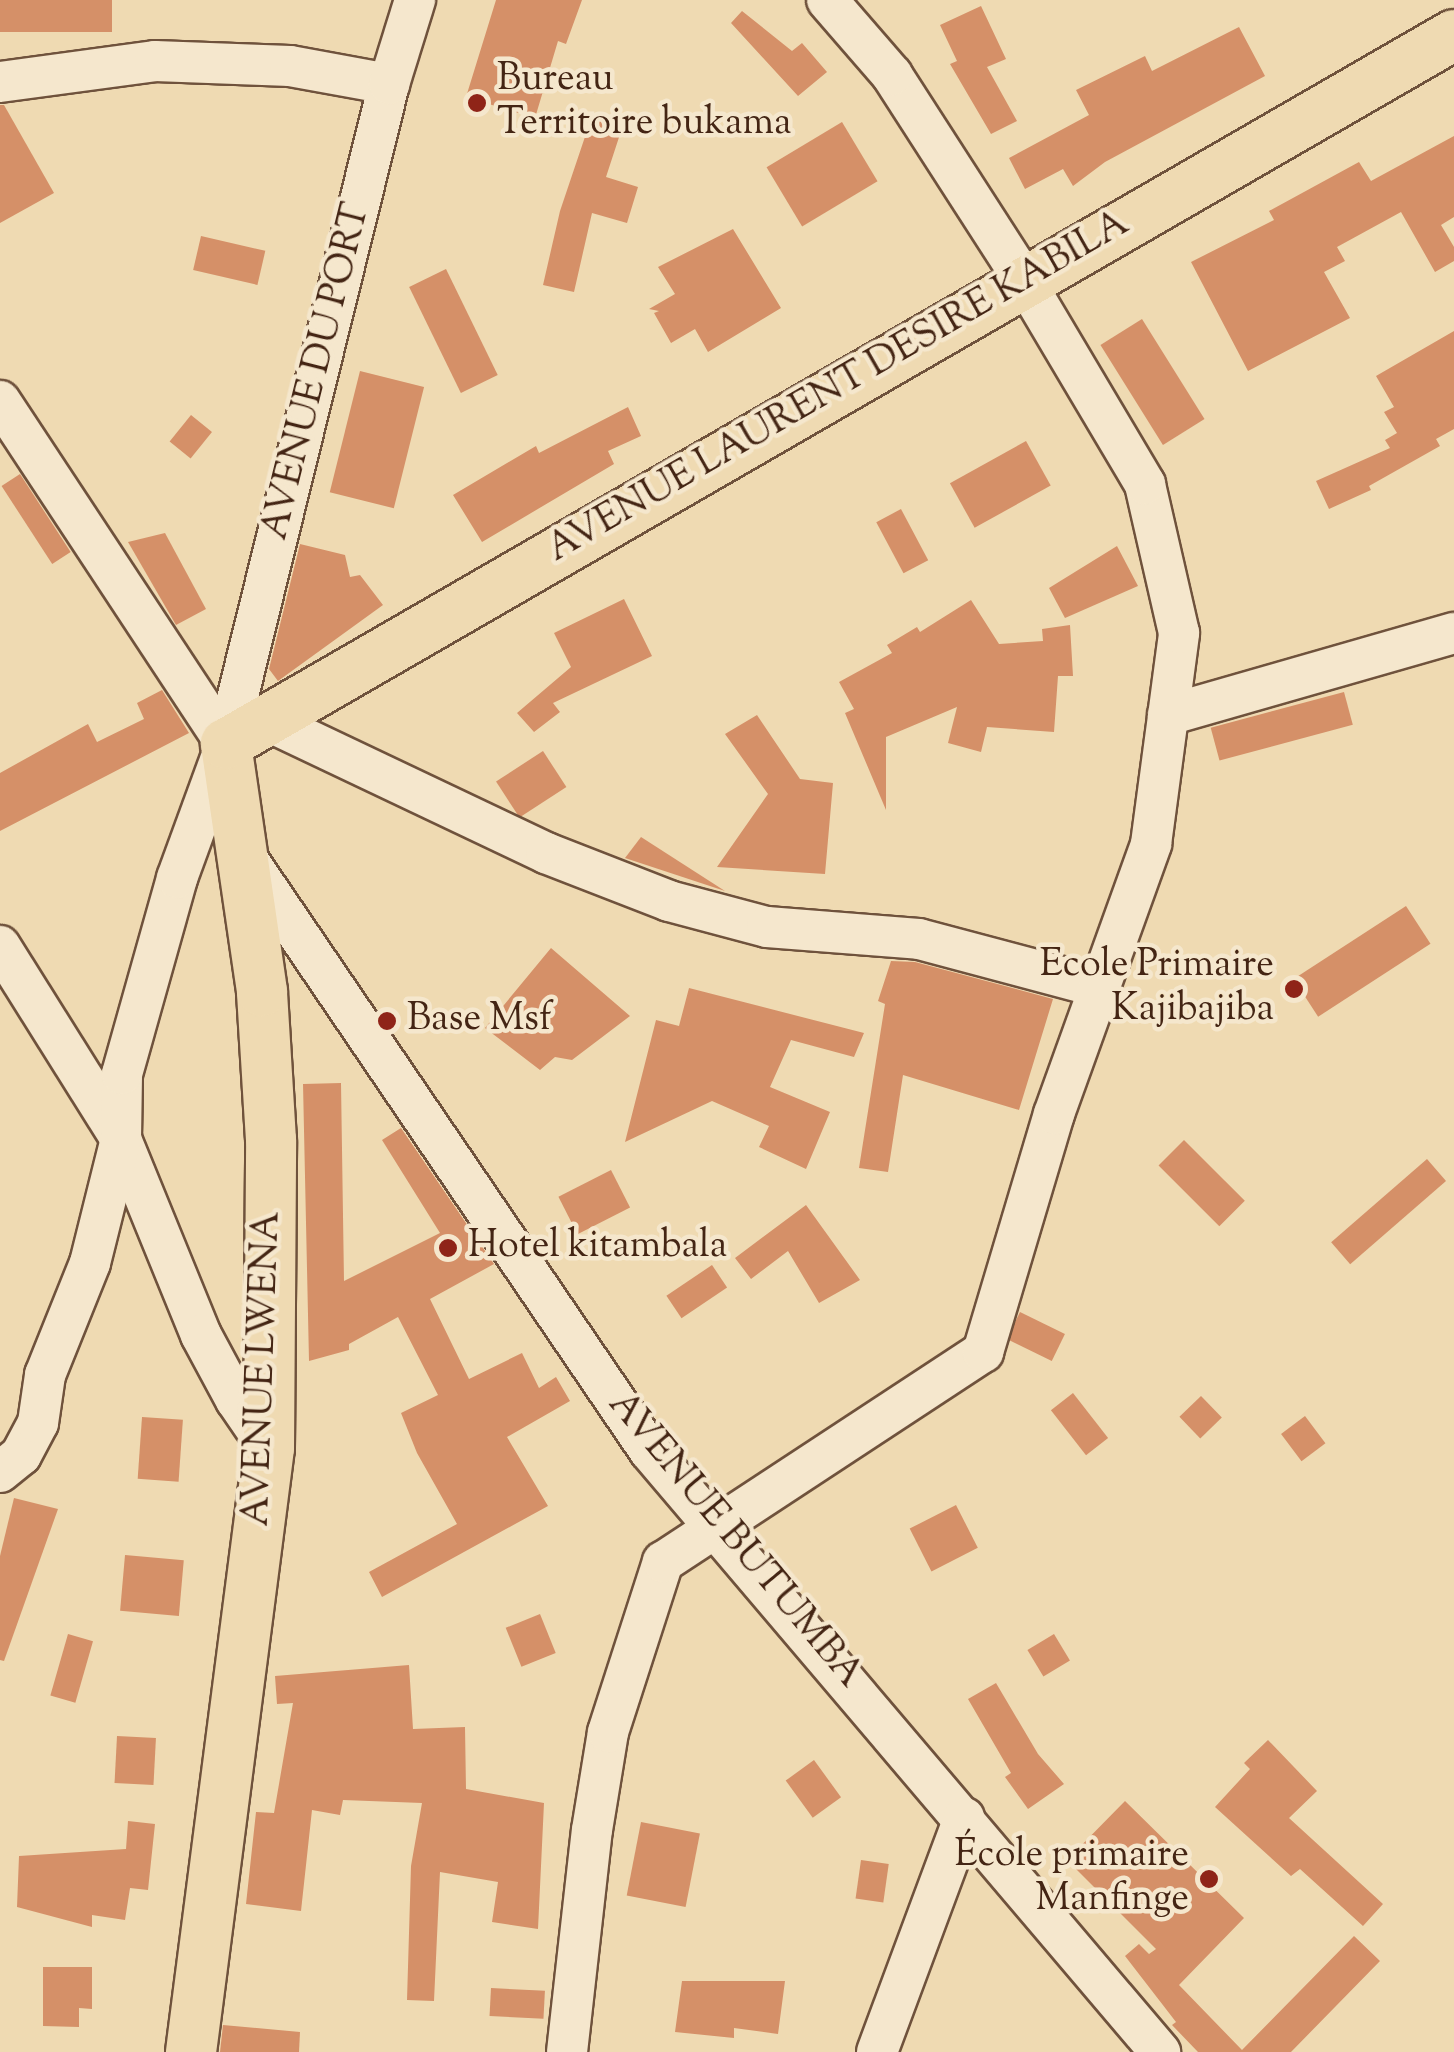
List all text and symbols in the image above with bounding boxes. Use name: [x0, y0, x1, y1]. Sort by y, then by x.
place label: Bureau Territoire bukama: [497, 58, 791, 147]
marker: Bureau Territoire bukama: [466, 92, 488, 114]
street label: AVENUE DU PORT: [254, 199, 382, 545]
street label: AVENUE LAURENT DESIRE KABILA: [540, 202, 1138, 574]
place label: Ecole Primaire Kajibajiba: [1040, 944, 1274, 1034]
marker: Ecole Primaire Kajibajiba: [1283, 978, 1305, 1000]
place label: Base Msf: [407, 998, 552, 1044]
marker: Base Msf: [376, 1010, 398, 1032]
street label: AVENUE LWENA: [236, 1210, 292, 1528]
place label: Hotel kitambala: [468, 1225, 727, 1271]
marker: Hotel kitambala: [437, 1237, 459, 1259]
street label: AVENUE BUTUMBA: [597, 1384, 871, 1698]
place label: École primaire Manfinge: [955, 1834, 1189, 1924]
marker: École primaire Manfinge: [1198, 1868, 1220, 1890]

